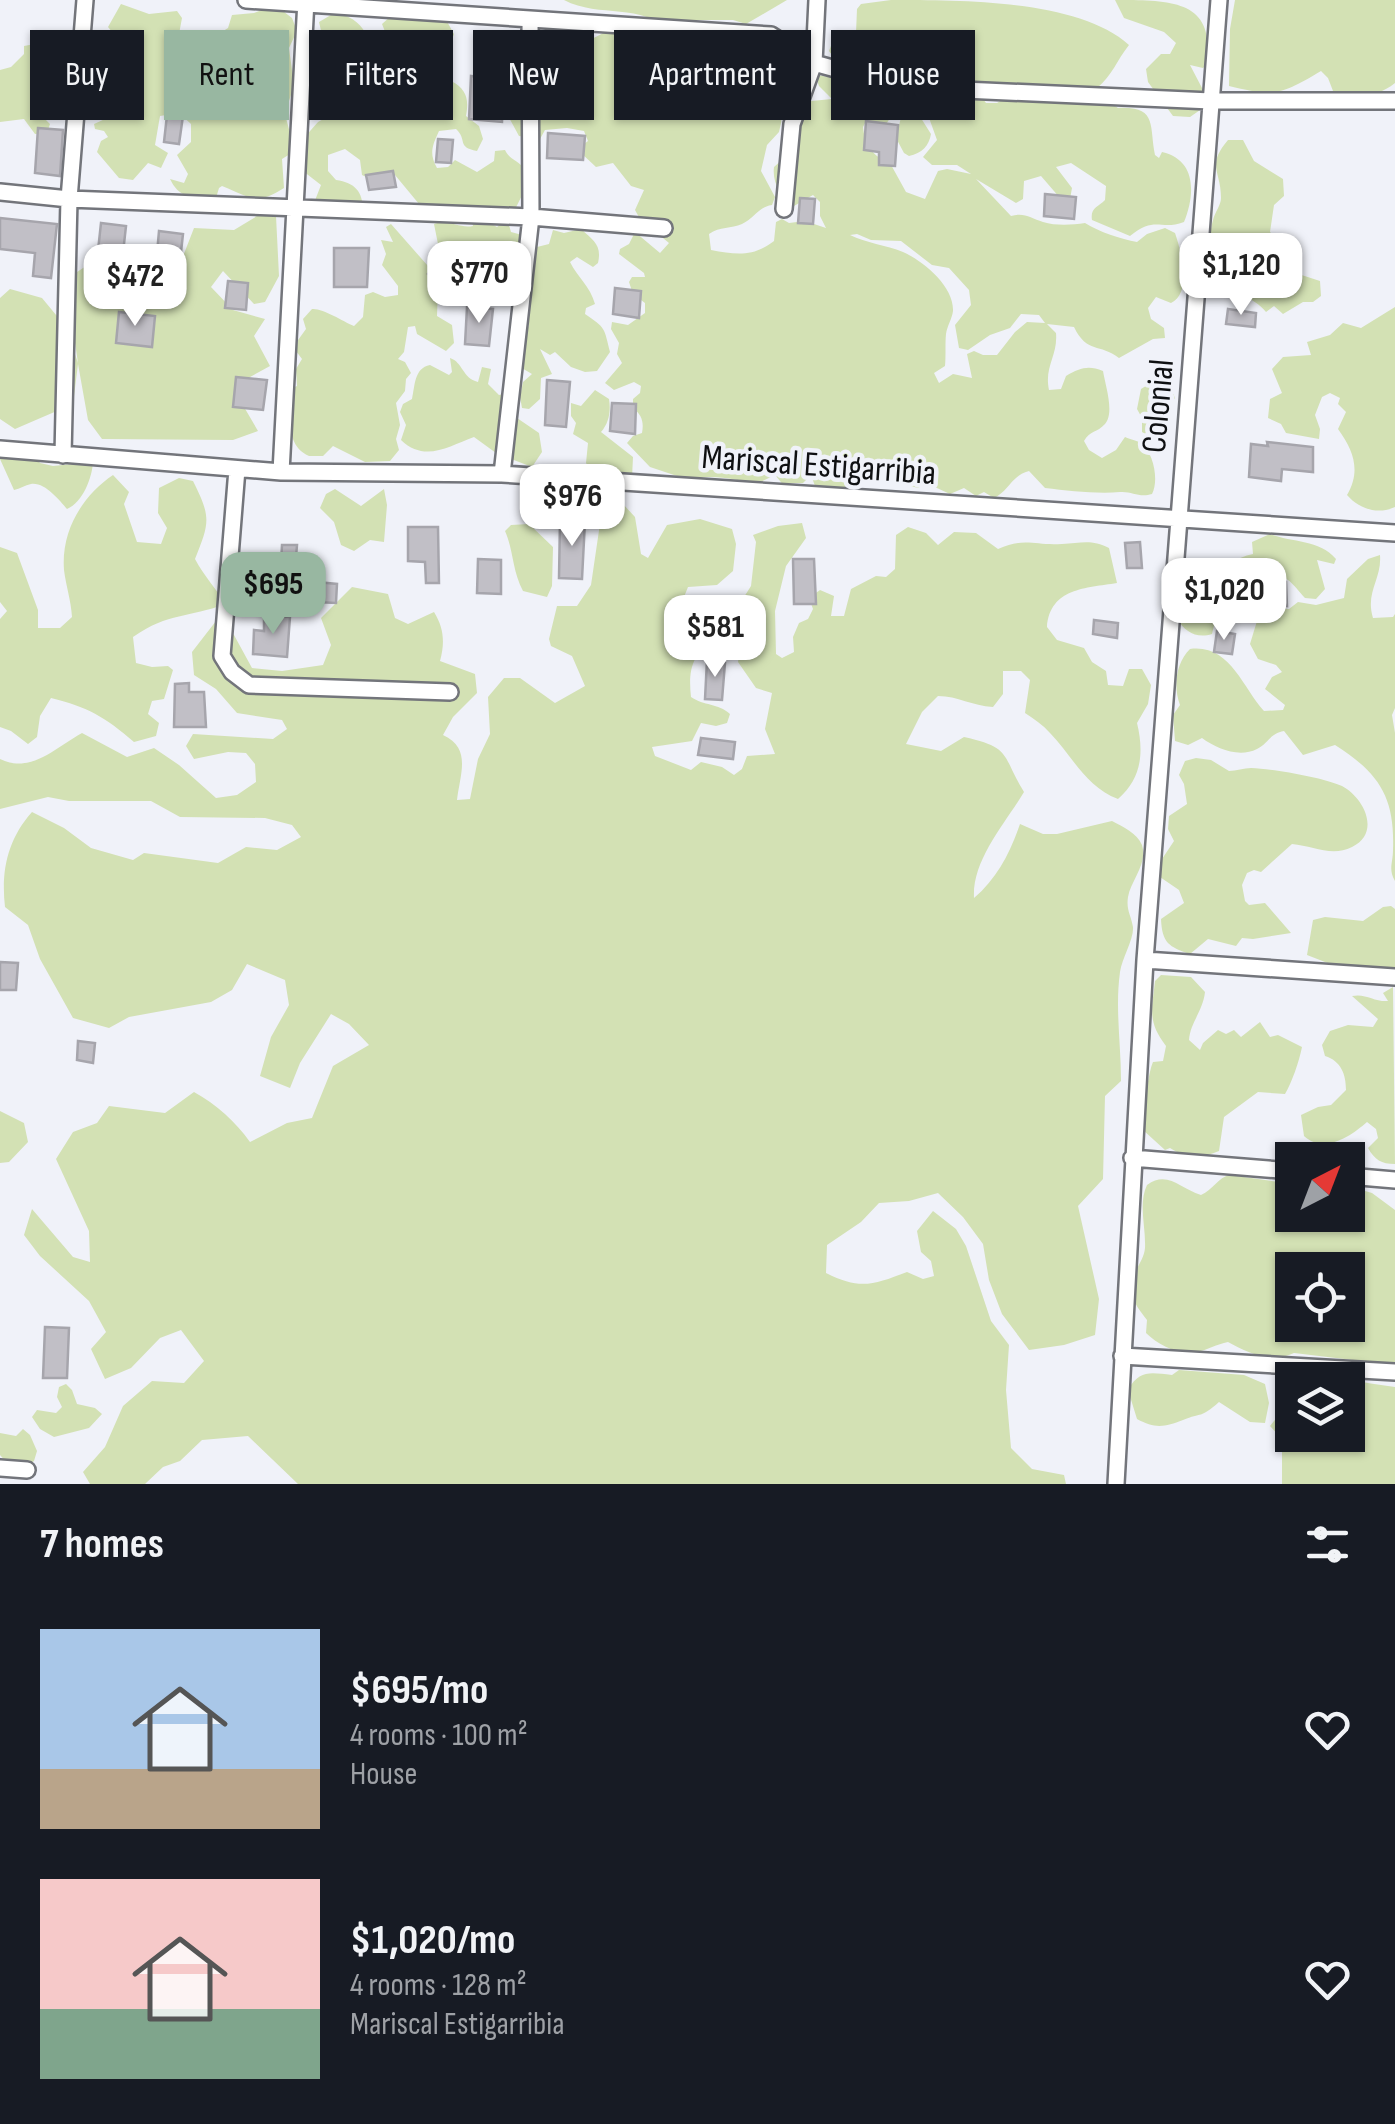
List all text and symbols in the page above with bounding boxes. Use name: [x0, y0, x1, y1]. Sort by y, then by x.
chip: Buy: [30, 30, 144, 120]
chip: Rent: [164, 30, 289, 120]
chip: Filters: [309, 30, 453, 120]
chip: New: [473, 30, 594, 120]
chip: Apartment: [614, 30, 811, 120]
chip: House: [831, 30, 975, 120]
pin: $1,120: [1160, 233, 1322, 318]
pin: $770: [420, 241, 538, 326]
pin: $472: [76, 244, 194, 329]
text: $1,120: [1201, 246, 1281, 285]
text: $770: [449, 254, 509, 293]
text: $472: [106, 257, 164, 296]
street label: Colonial: [1133, 358, 1184, 455]
street label: Mariscal Estigarribia: [700, 436, 937, 495]
pin: $976: [513, 464, 631, 549]
text: $976: [542, 477, 602, 516]
pin: $695: [214, 552, 332, 637]
pin: $1,020: [1143, 558, 1305, 643]
text: $695: [243, 565, 303, 604]
text: $1,020: [1183, 571, 1265, 610]
pin: $581: [656, 595, 774, 680]
text: $581: [686, 608, 744, 647]
north arrow: [1275, 1142, 1365, 1232]
map controls: [1275, 1142, 1365, 1452]
button: locate: [1275, 1252, 1365, 1342]
button: layers: [1275, 1362, 1365, 1452]
icon: filters: [1300, 1517, 1355, 1572]
text: 7 homes: [40, 1519, 164, 1570]
text: $695/mo: [350, 1665, 488, 1716]
icon: home: [120, 1669, 240, 1789]
icon: heart: [1300, 1702, 1355, 1757]
text: 4 rooms · 100 m²: [350, 1716, 528, 1755]
text: House: [350, 1755, 417, 1794]
text: $1,020/mo: [350, 1915, 515, 1966]
icon: home: [120, 1919, 240, 2039]
icon: heart: [1300, 1952, 1355, 2007]
text: 4 rooms · 128 m²: [350, 1966, 527, 2005]
text: Mariscal Estigarribia: [350, 2005, 565, 2044]

